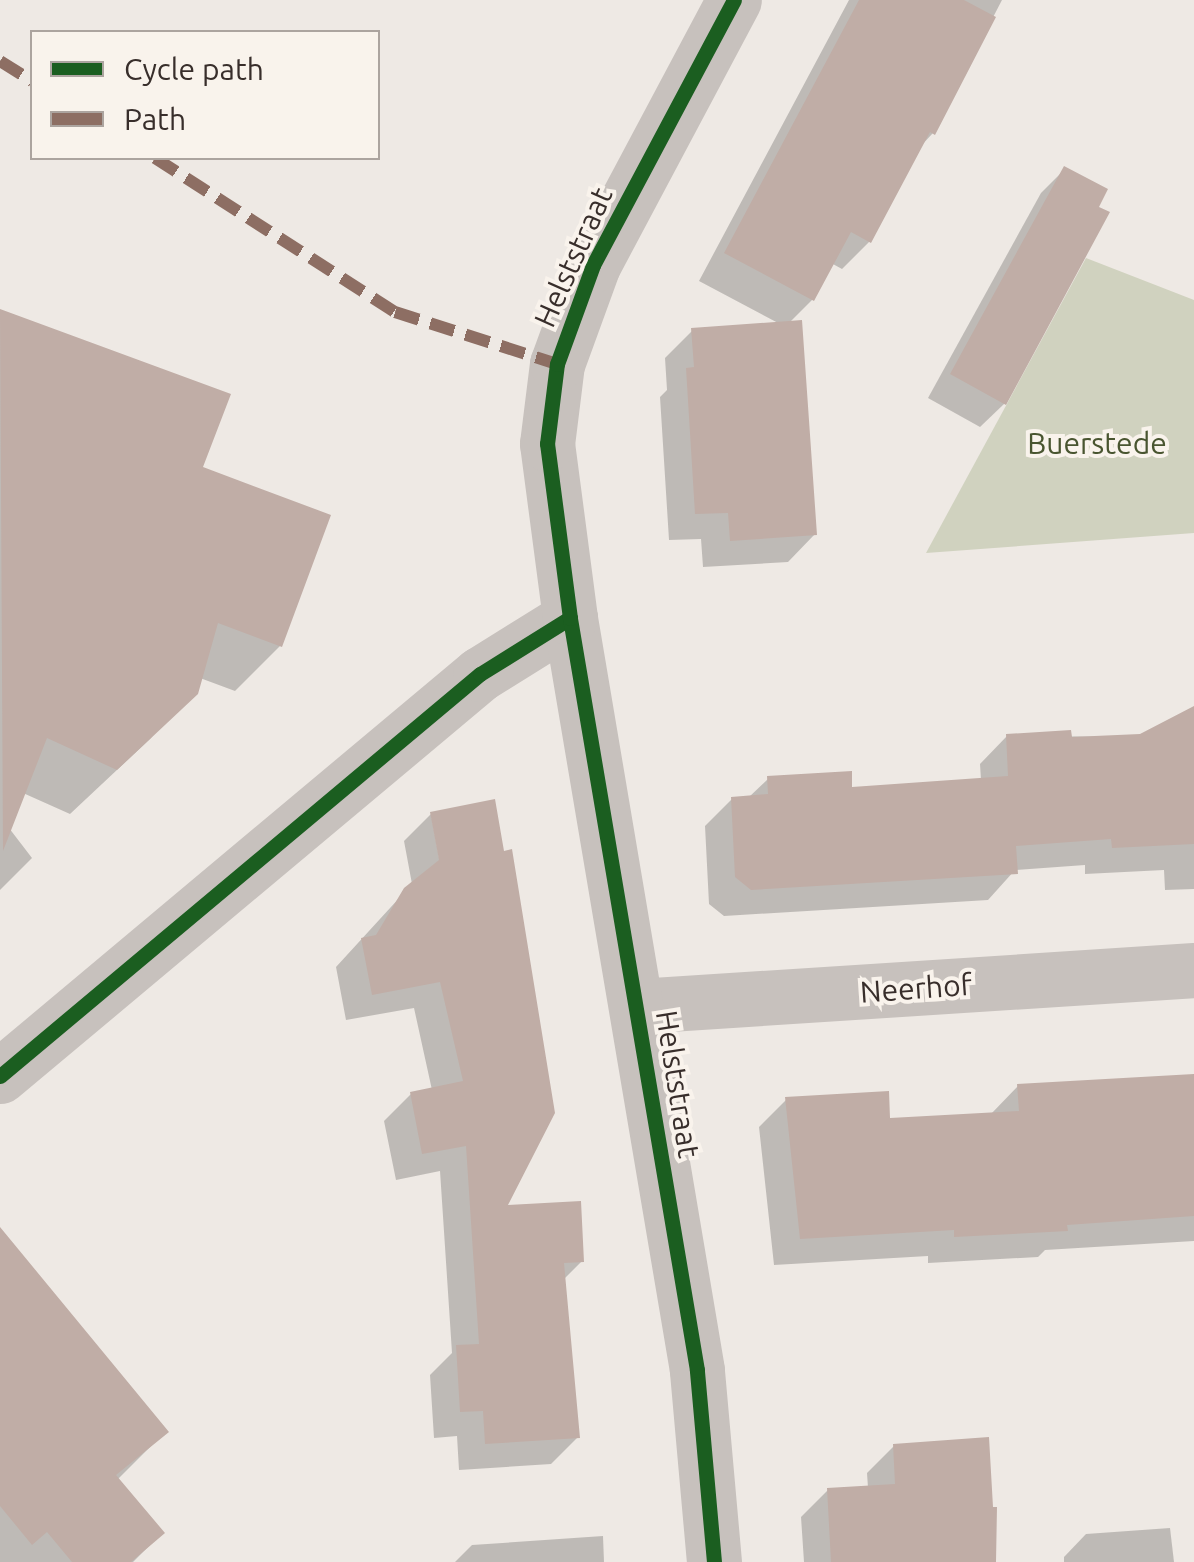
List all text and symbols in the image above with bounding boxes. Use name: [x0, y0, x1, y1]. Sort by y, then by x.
legend: [30, 30, 380, 160]
text: Cycle path: [124, 52, 264, 86]
text: Path: [124, 102, 186, 136]
street label: Helststraat: [526, 182, 620, 332]
park label: Buerstede: [1027, 425, 1167, 461]
street label: Neerhof: [859, 966, 973, 1010]
street label: Helststraat: [649, 1008, 707, 1160]

